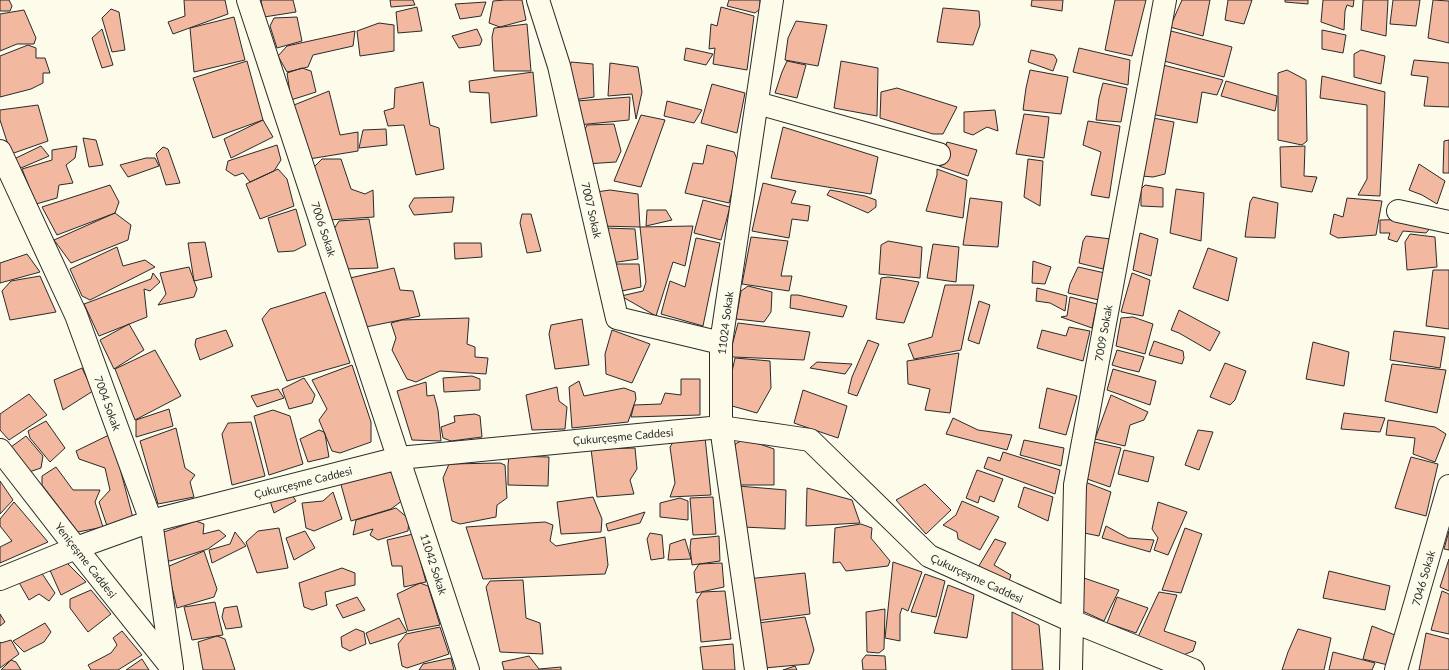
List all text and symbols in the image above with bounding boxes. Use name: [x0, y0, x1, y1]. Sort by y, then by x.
street label: 7007 Sokak: [579, 181, 605, 240]
street label: 7006 Sokak: [309, 200, 339, 259]
street label: 11024 Sokak: [715, 290, 735, 355]
street label: 7009 Sokak: [1092, 303, 1114, 362]
street label: 7004 Sokak: [92, 374, 124, 432]
street label: Çukurçeşme Caddesi: [572, 425, 674, 447]
street label: Çukurçeşme Caddesi: [253, 463, 354, 500]
street label: Yeniçeşme Caddesi: [53, 520, 120, 601]
street label: 11042 Sokak: [418, 532, 450, 597]
street label: 7046 Sokak: [1409, 548, 1437, 607]
street label: Çukurçeşme Caddesi: [929, 551, 1026, 605]

